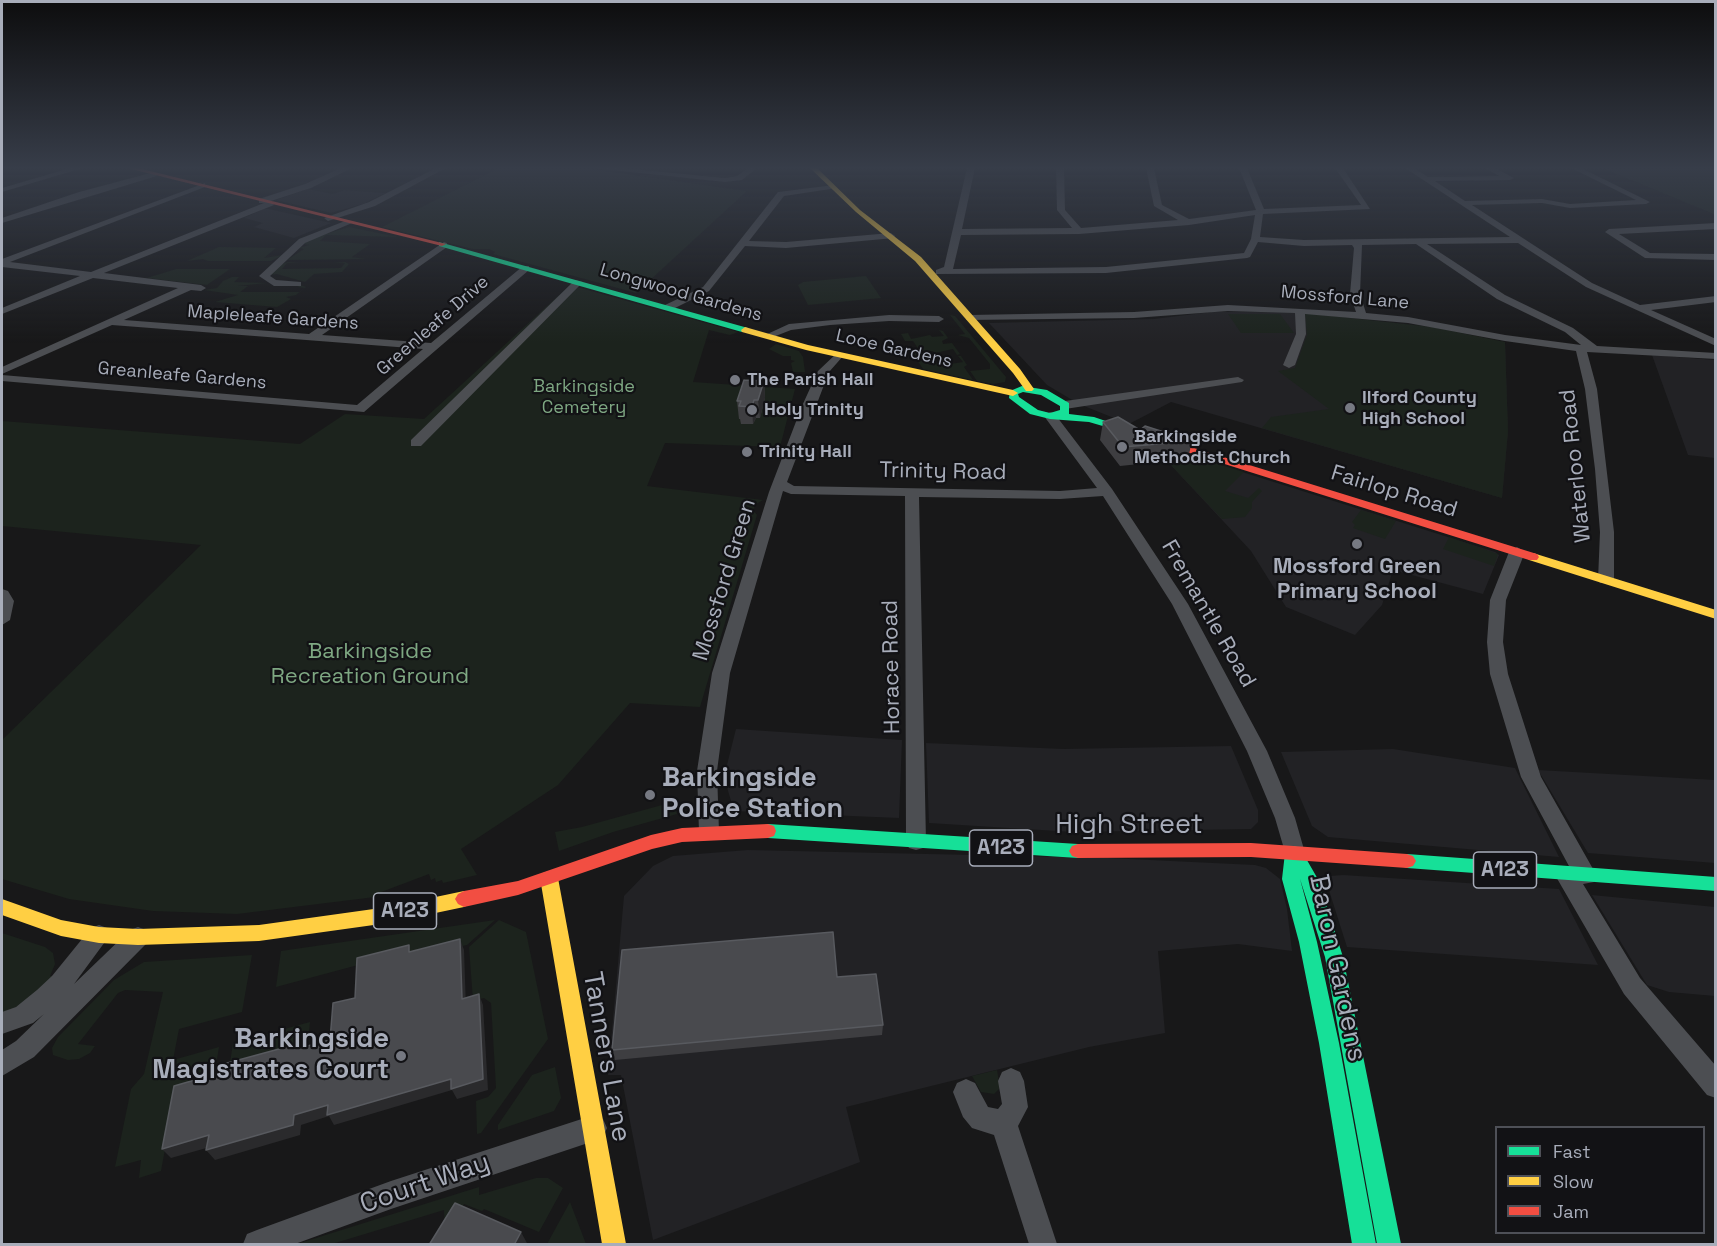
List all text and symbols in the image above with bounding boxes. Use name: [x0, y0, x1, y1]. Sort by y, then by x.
street label: Longwood Gardens: [597, 260, 765, 326]
street label: Greenleafe Drive: [373, 271, 493, 381]
street label: Mossford Lane: [1280, 282, 1410, 314]
street label: Mapleleafe Gardens: [187, 301, 359, 335]
street label: Looe Gardens: [834, 325, 954, 373]
street label: Greanleafe Gardens: [97, 358, 267, 394]
place label: The Parish Hall: [747, 369, 874, 391]
marker: The Parish Hall: [728, 373, 742, 387]
park label: Barkingside Cemetery: [533, 376, 635, 418]
place label: Ilford County High School: [1362, 387, 1477, 430]
street label: Waterloo Road: [1555, 388, 1597, 544]
place label: Holy Trinity: [764, 399, 864, 421]
marker: Ilford County High School: [1343, 401, 1357, 415]
marker: Holy Trinity: [745, 403, 759, 417]
place label: Barkingside Methodist Church: [1134, 426, 1291, 468]
marker: Barkingside Methodist Church: [1115, 440, 1129, 454]
place label: Trinity Hall: [759, 441, 852, 463]
marker: Trinity Hall: [740, 445, 754, 459]
street label: Trinity Road: [879, 458, 1007, 486]
street label: Fairlop Road: [1328, 460, 1460, 524]
street label: Mossford Green: [688, 496, 762, 664]
street label: Fremantle Road: [1155, 536, 1261, 692]
marker: Mossford Green Primary School: [1350, 537, 1364, 551]
place label: Mossford Green Primary School: [1273, 554, 1441, 606]
street label: Horace Road: [878, 600, 906, 734]
park label: Barkingside Recreation Ground: [271, 639, 469, 690]
place label: Barkingside Police Station: [662, 763, 843, 826]
marker: Barkingside Police Station: [643, 788, 657, 802]
street label: High Street: [1055, 810, 1203, 842]
road number: A123: [970, 830, 1032, 866]
road number: A123: [1474, 852, 1537, 888]
street label: Baron Gardens: [1301, 871, 1373, 1065]
road number: A123: [374, 893, 436, 929]
street label: Tanners Lane: [575, 969, 637, 1145]
place label: Barkingside Magistrates Court: [152, 1024, 389, 1087]
marker: Barkingside Magistrates Court: [394, 1049, 408, 1063]
legend: [1495, 1126, 1705, 1234]
text: Fast: [1553, 1140, 1590, 1163]
street label: Court Way: [356, 1147, 494, 1221]
text: Slow: [1553, 1170, 1594, 1193]
text: Jam: [1553, 1200, 1589, 1223]

